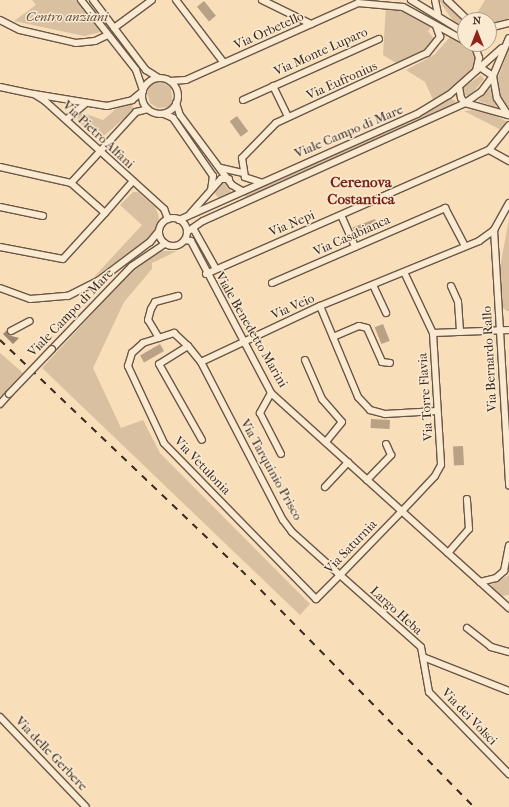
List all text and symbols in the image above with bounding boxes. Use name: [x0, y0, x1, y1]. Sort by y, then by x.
park label: Centro anziani: [26, 9, 108, 25]
street label: Via Orbetello: [232, 9, 306, 53]
north arrow: [457, 12, 497, 52]
text: N: [473, 14, 481, 27]
street label: Via Monte Luparo: [272, 24, 370, 80]
street label: Via Eufronius: [304, 58, 380, 104]
street label: Via Pietro Alfani: [59, 98, 137, 172]
street label: Viale Campo di Mare: [292, 102, 406, 162]
district label: Cerenova Costantica: [327, 173, 395, 208]
street label: Via Nepi: [267, 207, 317, 241]
street label: Via Casabianca: [311, 212, 393, 260]
street label: Viale Campo di Mare: [25, 266, 117, 360]
street label: Viale Benedetto Marini: [212, 270, 290, 390]
street label: Via Veio: [269, 291, 317, 323]
street label: Via Bernardo Rallo: [479, 306, 501, 412]
street label: Via Torre Flavia: [415, 352, 437, 442]
street label: Via Tarquinio Prisco: [237, 417, 305, 523]
street label: Via Vetulonia: [170, 434, 234, 498]
street label: Via Saturnia: [322, 517, 380, 577]
street label: Largo Heba: [367, 583, 425, 639]
street label: Via dei Volsci: [438, 685, 500, 749]
street label: Via delle Gerbere: [12, 714, 90, 794]

